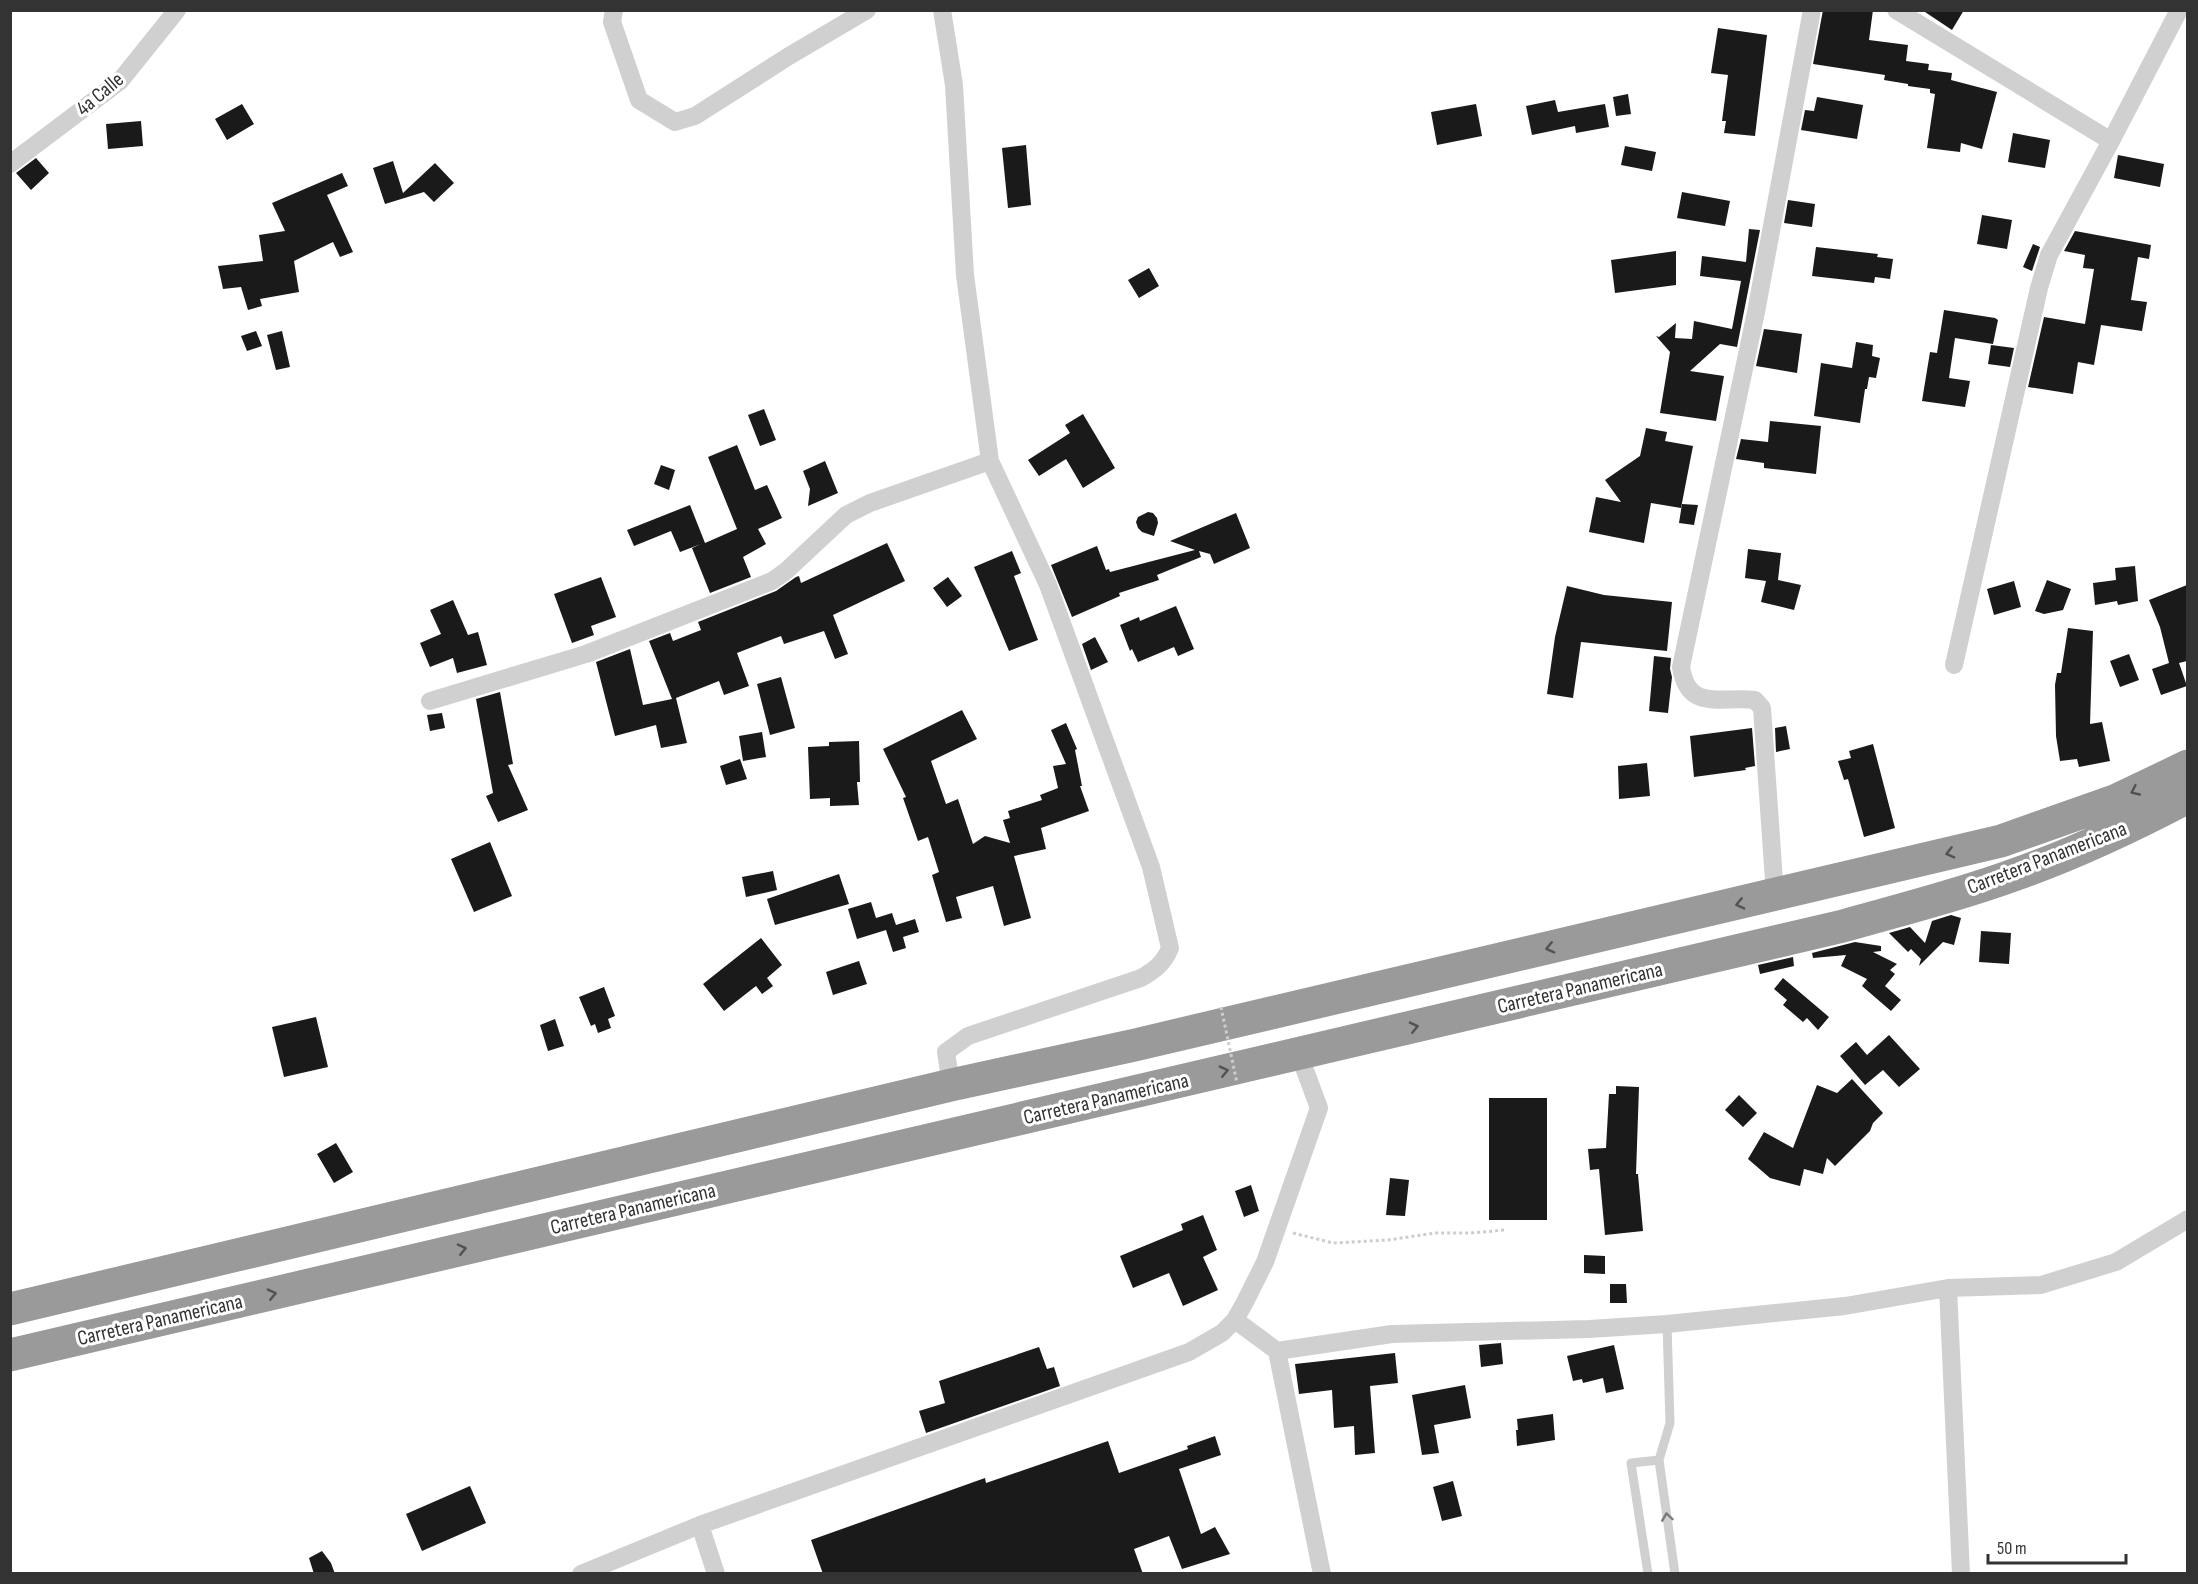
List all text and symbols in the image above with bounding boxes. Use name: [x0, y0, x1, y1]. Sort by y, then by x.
street label: 4a Calle: [71, 67, 129, 121]
one-way arrow: [2130, 784, 2141, 796]
street label: Carretera Panamericana: [1964, 816, 2130, 900]
one-way arrow: [1945, 846, 1955, 859]
one-way arrow: [1735, 896, 1745, 909]
one-way arrow: [1545, 940, 1555, 953]
street label: Carretera Panamericana: [1495, 957, 1665, 1019]
one-way arrow: [1409, 1021, 1419, 1034]
one-way arrow: [1219, 1065, 1229, 1078]
street label: Carretera Panamericana: [1021, 1068, 1191, 1130]
street label: Carretera Panamericana: [548, 1178, 718, 1240]
one-way arrow: [457, 1244, 467, 1257]
one-way arrow: [267, 1288, 277, 1301]
street label: Carretera Panamericana: [75, 1289, 245, 1351]
one-way arrow: [1661, 1512, 1673, 1521]
scale bar: [1988, 1527, 2126, 1565]
text: 50 m: [1997, 1538, 2027, 1559]

